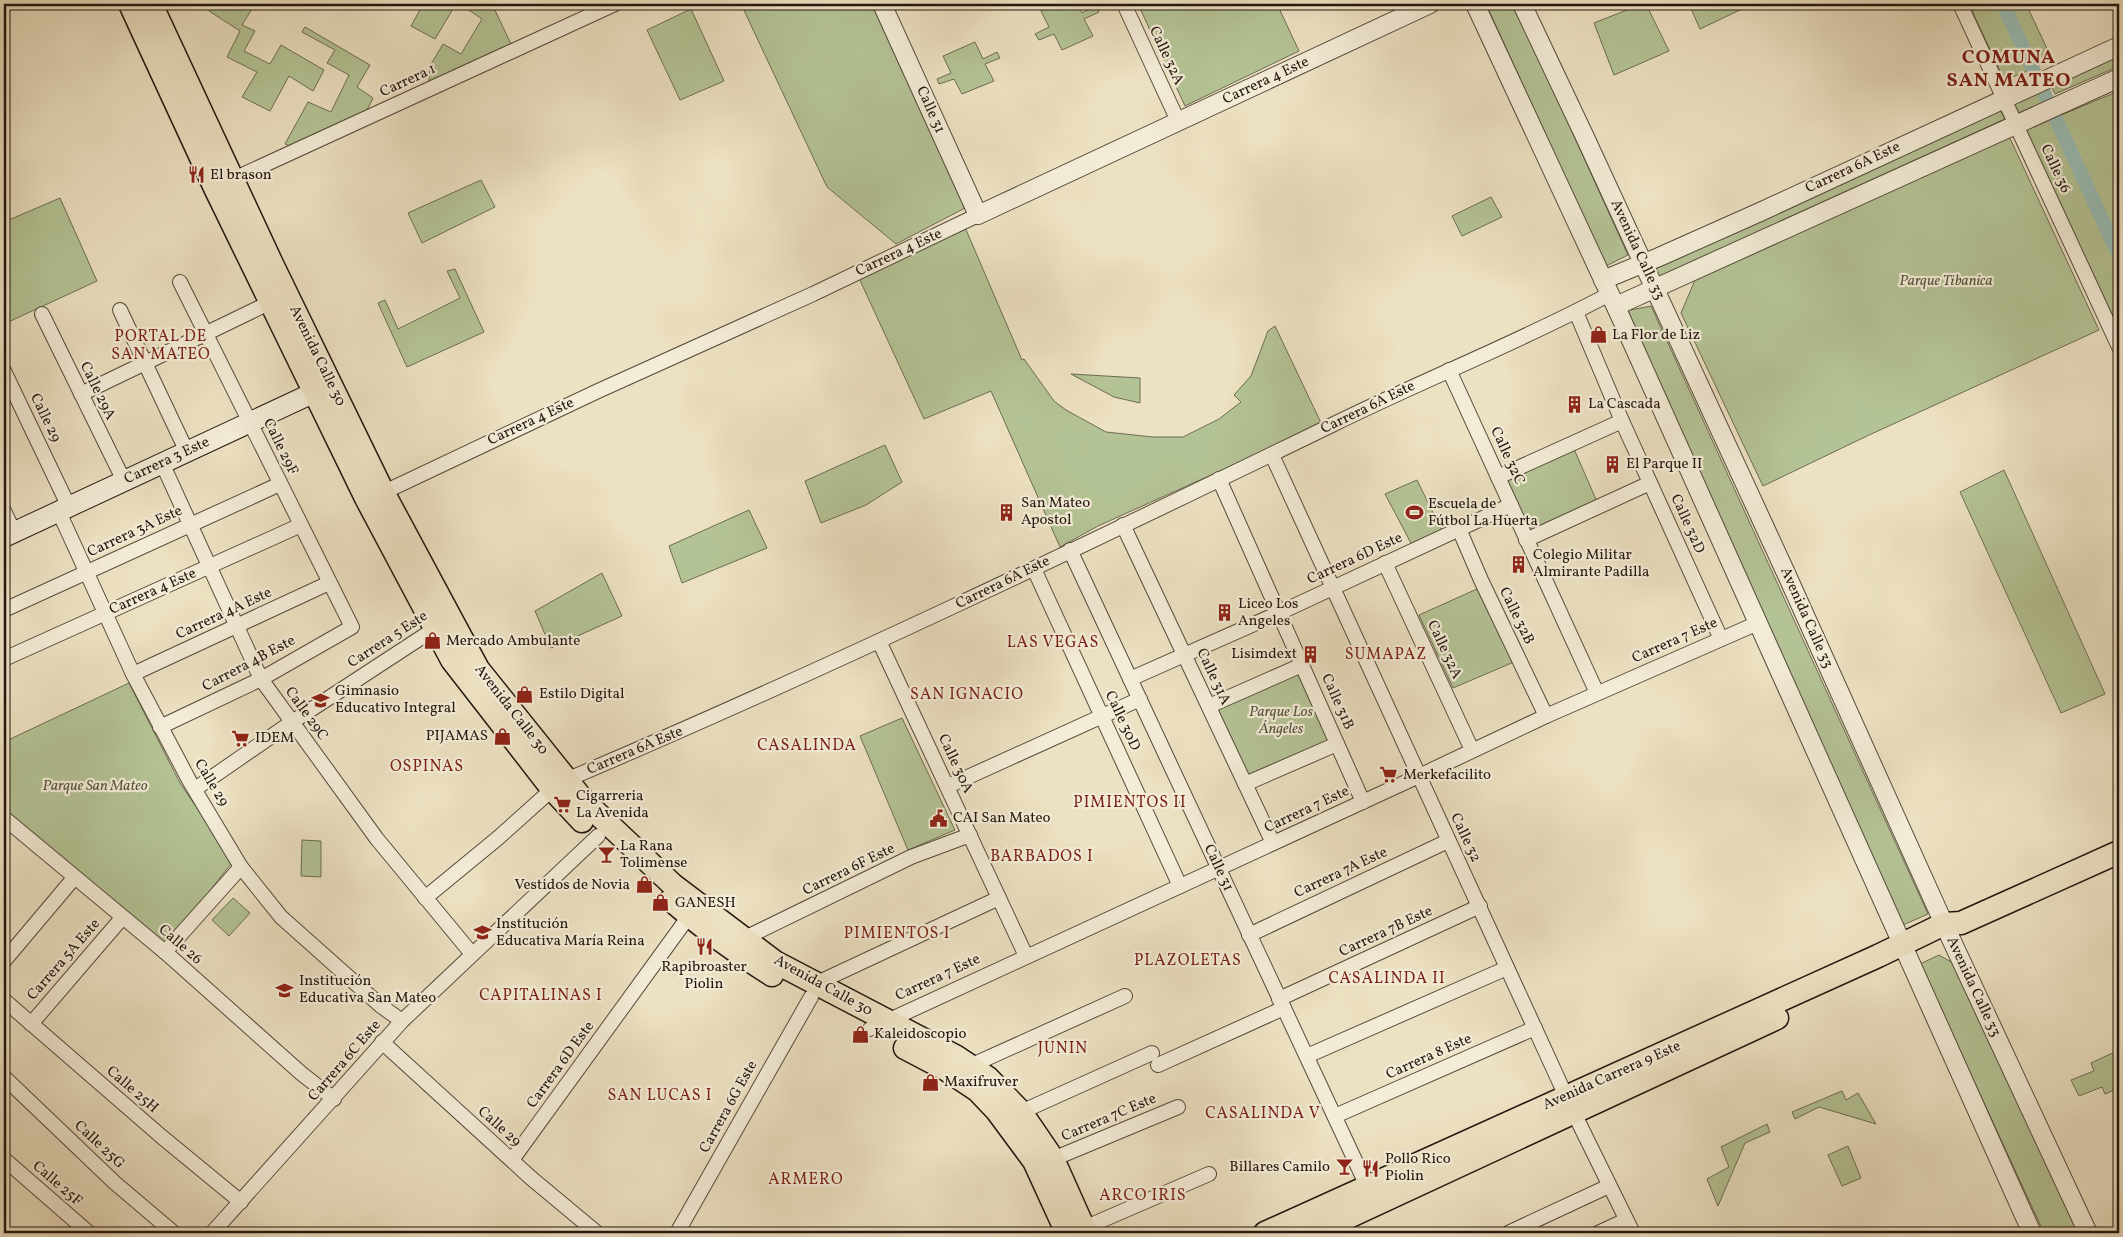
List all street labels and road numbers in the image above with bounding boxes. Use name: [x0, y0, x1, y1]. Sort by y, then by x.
street label: Calle 32A: [1143, 23, 1189, 89]
street label: Carrera 4 Este: [1219, 52, 1313, 110]
street label: Carrera 1: [377, 59, 439, 103]
street label: Calle 31: [910, 83, 950, 137]
street label: Carrera 6A Este: [1802, 137, 1904, 199]
street label: Calle 36: [2035, 141, 2075, 197]
street label: Avenida Calle 33: [1605, 196, 1669, 304]
street label: Carrera 4 Este: [852, 224, 946, 282]
street label: Avenida Calle 30: [284, 302, 350, 410]
street label: Calle 29A: [74, 358, 120, 424]
street label: Carrera 6A Este: [1317, 376, 1419, 440]
street label: Calle 29: [24, 390, 66, 446]
street label: Carrera 4 Este: [484, 393, 578, 451]
street label: Calle 29F: [257, 415, 303, 479]
street label: Calle 32C: [1484, 424, 1530, 489]
street label: Carrera 3 Este: [121, 432, 213, 490]
street label: Calle 32D: [1665, 491, 1709, 557]
street label: Carrera 3A Este: [84, 501, 186, 563]
street label: Carrera 6D Este: [1304, 528, 1406, 590]
street label: Carrera 6A Este: [952, 551, 1054, 615]
street label: Carrera 4 Este: [106, 563, 200, 621]
street label: Avenida Calle 33: [1774, 564, 1838, 672]
street label: Carrera 4A Este: [172, 583, 276, 645]
street label: Calle 32B: [1493, 584, 1539, 648]
street label: Carrera 5 Este: [344, 606, 432, 674]
street label: Carrera 7 Este: [1629, 613, 1721, 669]
street label: Calle 32A: [1421, 617, 1467, 683]
street label: Carrera 4B Este: [199, 631, 299, 697]
street label: Calle 31A: [1191, 645, 1235, 709]
street label: Avenida Calle 30: [469, 660, 553, 760]
street label: Calle 31B: [1315, 671, 1359, 733]
street label: Calle 29C: [279, 683, 333, 745]
street label: Calle 30D: [1099, 688, 1145, 754]
street label: Carrera 6A Este: [584, 721, 686, 781]
street label: Calle 30A: [932, 731, 978, 798]
street label: Calle 29: [189, 755, 234, 811]
street label: Carrera 7 Este: [1261, 781, 1353, 839]
street label: Calle 32: [1444, 810, 1486, 866]
street label: Carrera 6F Este: [799, 839, 899, 901]
street label: Calle 31: [1198, 841, 1238, 895]
street label: Carrera 7A Este: [1291, 842, 1391, 904]
street label: Carrera 7B Este: [1336, 901, 1436, 963]
street label: Carrera 5A Este: [23, 915, 105, 1005]
street label: Calle 26: [153, 920, 207, 970]
street label: Avenida Calle 33: [1941, 933, 2005, 1041]
street label: Carrera 7 Este: [892, 949, 984, 1007]
street label: Avenida Calle 30: [770, 950, 876, 1022]
street label: Carrera 6C Este: [304, 1016, 386, 1106]
street label: Carrera 6D Este: [522, 1017, 600, 1113]
street label: Carrera 8 Este: [1383, 1029, 1475, 1085]
street label: Avenida Carrera 9 Este: [1540, 1036, 1684, 1116]
street label: Carrera 6G Este: [695, 1057, 763, 1157]
street label: Calle 25H: [101, 1061, 163, 1119]
street label: Carrera 7C Este: [1058, 1089, 1160, 1147]
street label: Calle 29: [473, 1102, 526, 1152]
street label: Calle 25G: [69, 1116, 129, 1174]
street label: Calle 25F: [27, 1156, 87, 1212]

